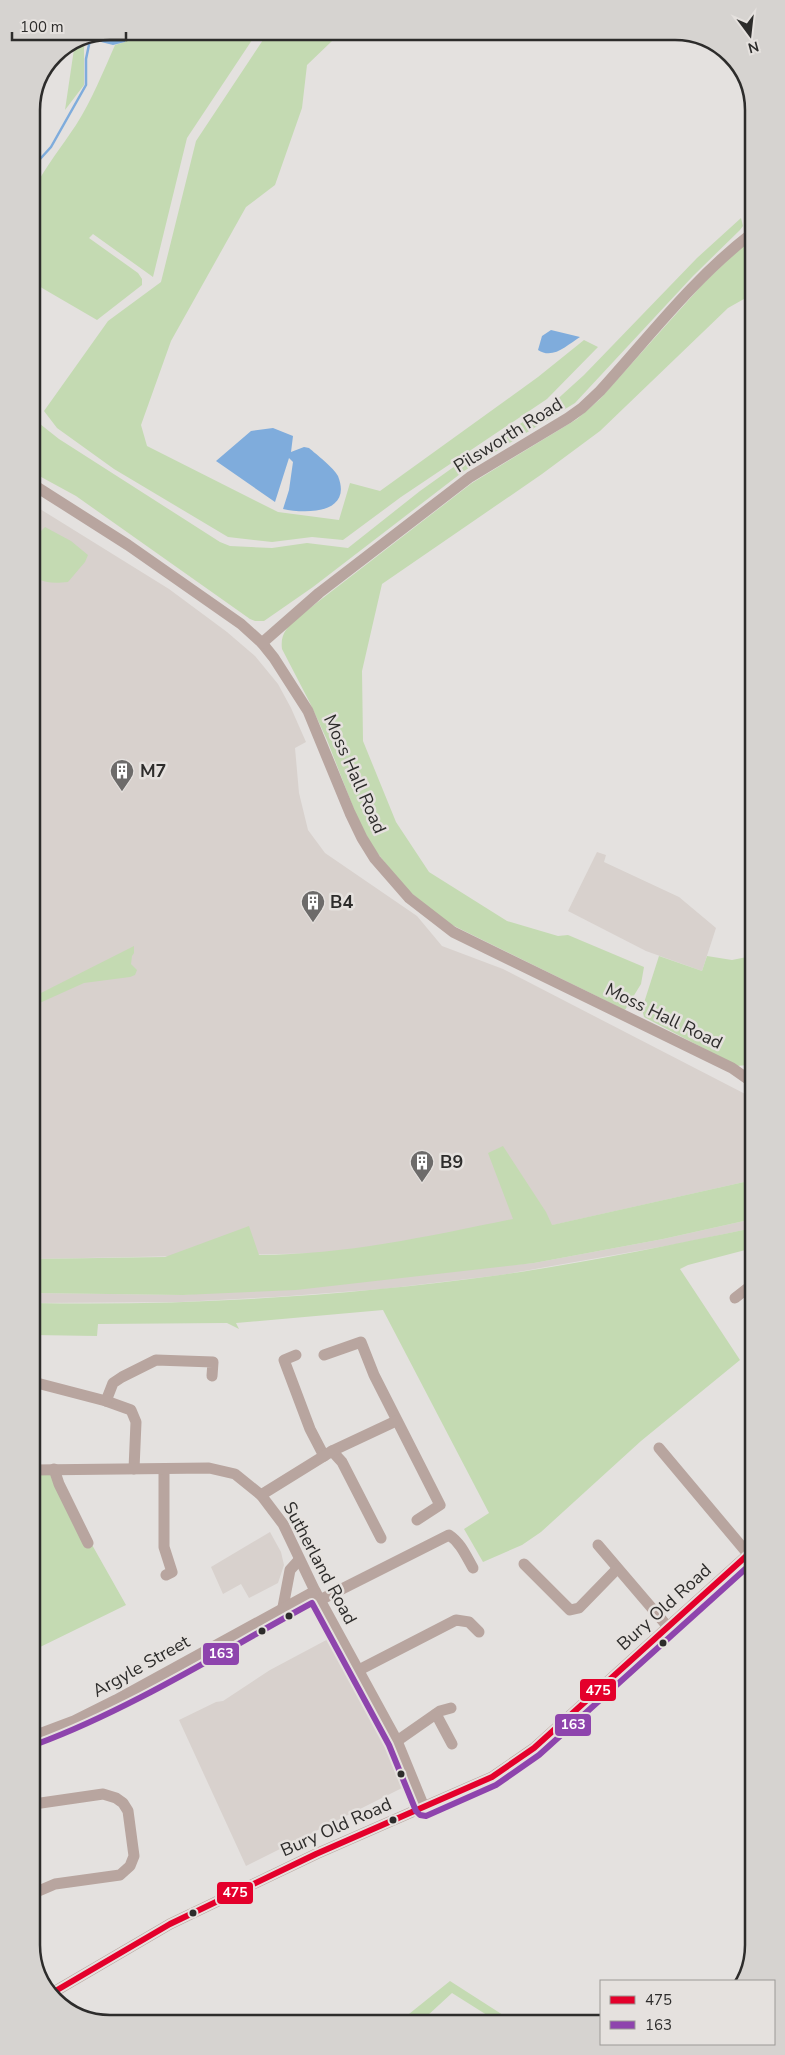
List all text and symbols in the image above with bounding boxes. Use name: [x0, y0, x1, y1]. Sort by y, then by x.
scale bar: [12, 10, 126, 42]
north arrow: [725, 10, 775, 60]
text: 100 m: [20, 17, 64, 37]
text: N: [746, 37, 761, 58]
street label: Pilsworth Road: [449, 392, 567, 478]
street label: Moss Hall Road: [318, 711, 392, 837]
building icon: M7: [109, 758, 135, 792]
place label: M7: [140, 759, 166, 783]
building icon: B4: [300, 889, 326, 923]
place label: B4: [330, 890, 353, 914]
street label: Moss Hall Road: [601, 977, 727, 1055]
building icon: B9: [409, 1149, 435, 1183]
place label: B9: [440, 1150, 463, 1174]
street label: Sutherland Road: [278, 1497, 362, 1629]
street label: Bury Old Road: [612, 1558, 716, 1656]
unlabelled marker: [284, 1611, 294, 1621]
unlabelled marker: [257, 1626, 267, 1636]
street label: Argyle Street: [88, 1629, 195, 1703]
unlabelled marker: [658, 1638, 668, 1648]
line badge: 163: [202, 1642, 240, 1666]
text: 163: [208, 1644, 234, 1663]
line badge: 475: [579, 1678, 617, 1702]
text: 475: [585, 1681, 611, 1700]
line badge: 163: [554, 1713, 592, 1737]
text: 163: [560, 1715, 586, 1734]
unlabelled marker: [396, 1769, 406, 1779]
street label: Bury Old Road: [277, 1792, 395, 1862]
unlabelled marker: [388, 1815, 398, 1825]
line badge: 475: [216, 1881, 254, 1905]
text: 475: [222, 1883, 248, 1902]
unlabelled marker: [188, 1908, 198, 1918]
legend: [600, 1980, 775, 2045]
text: 475: [645, 1990, 672, 2010]
text: 163: [645, 2015, 672, 2035]

